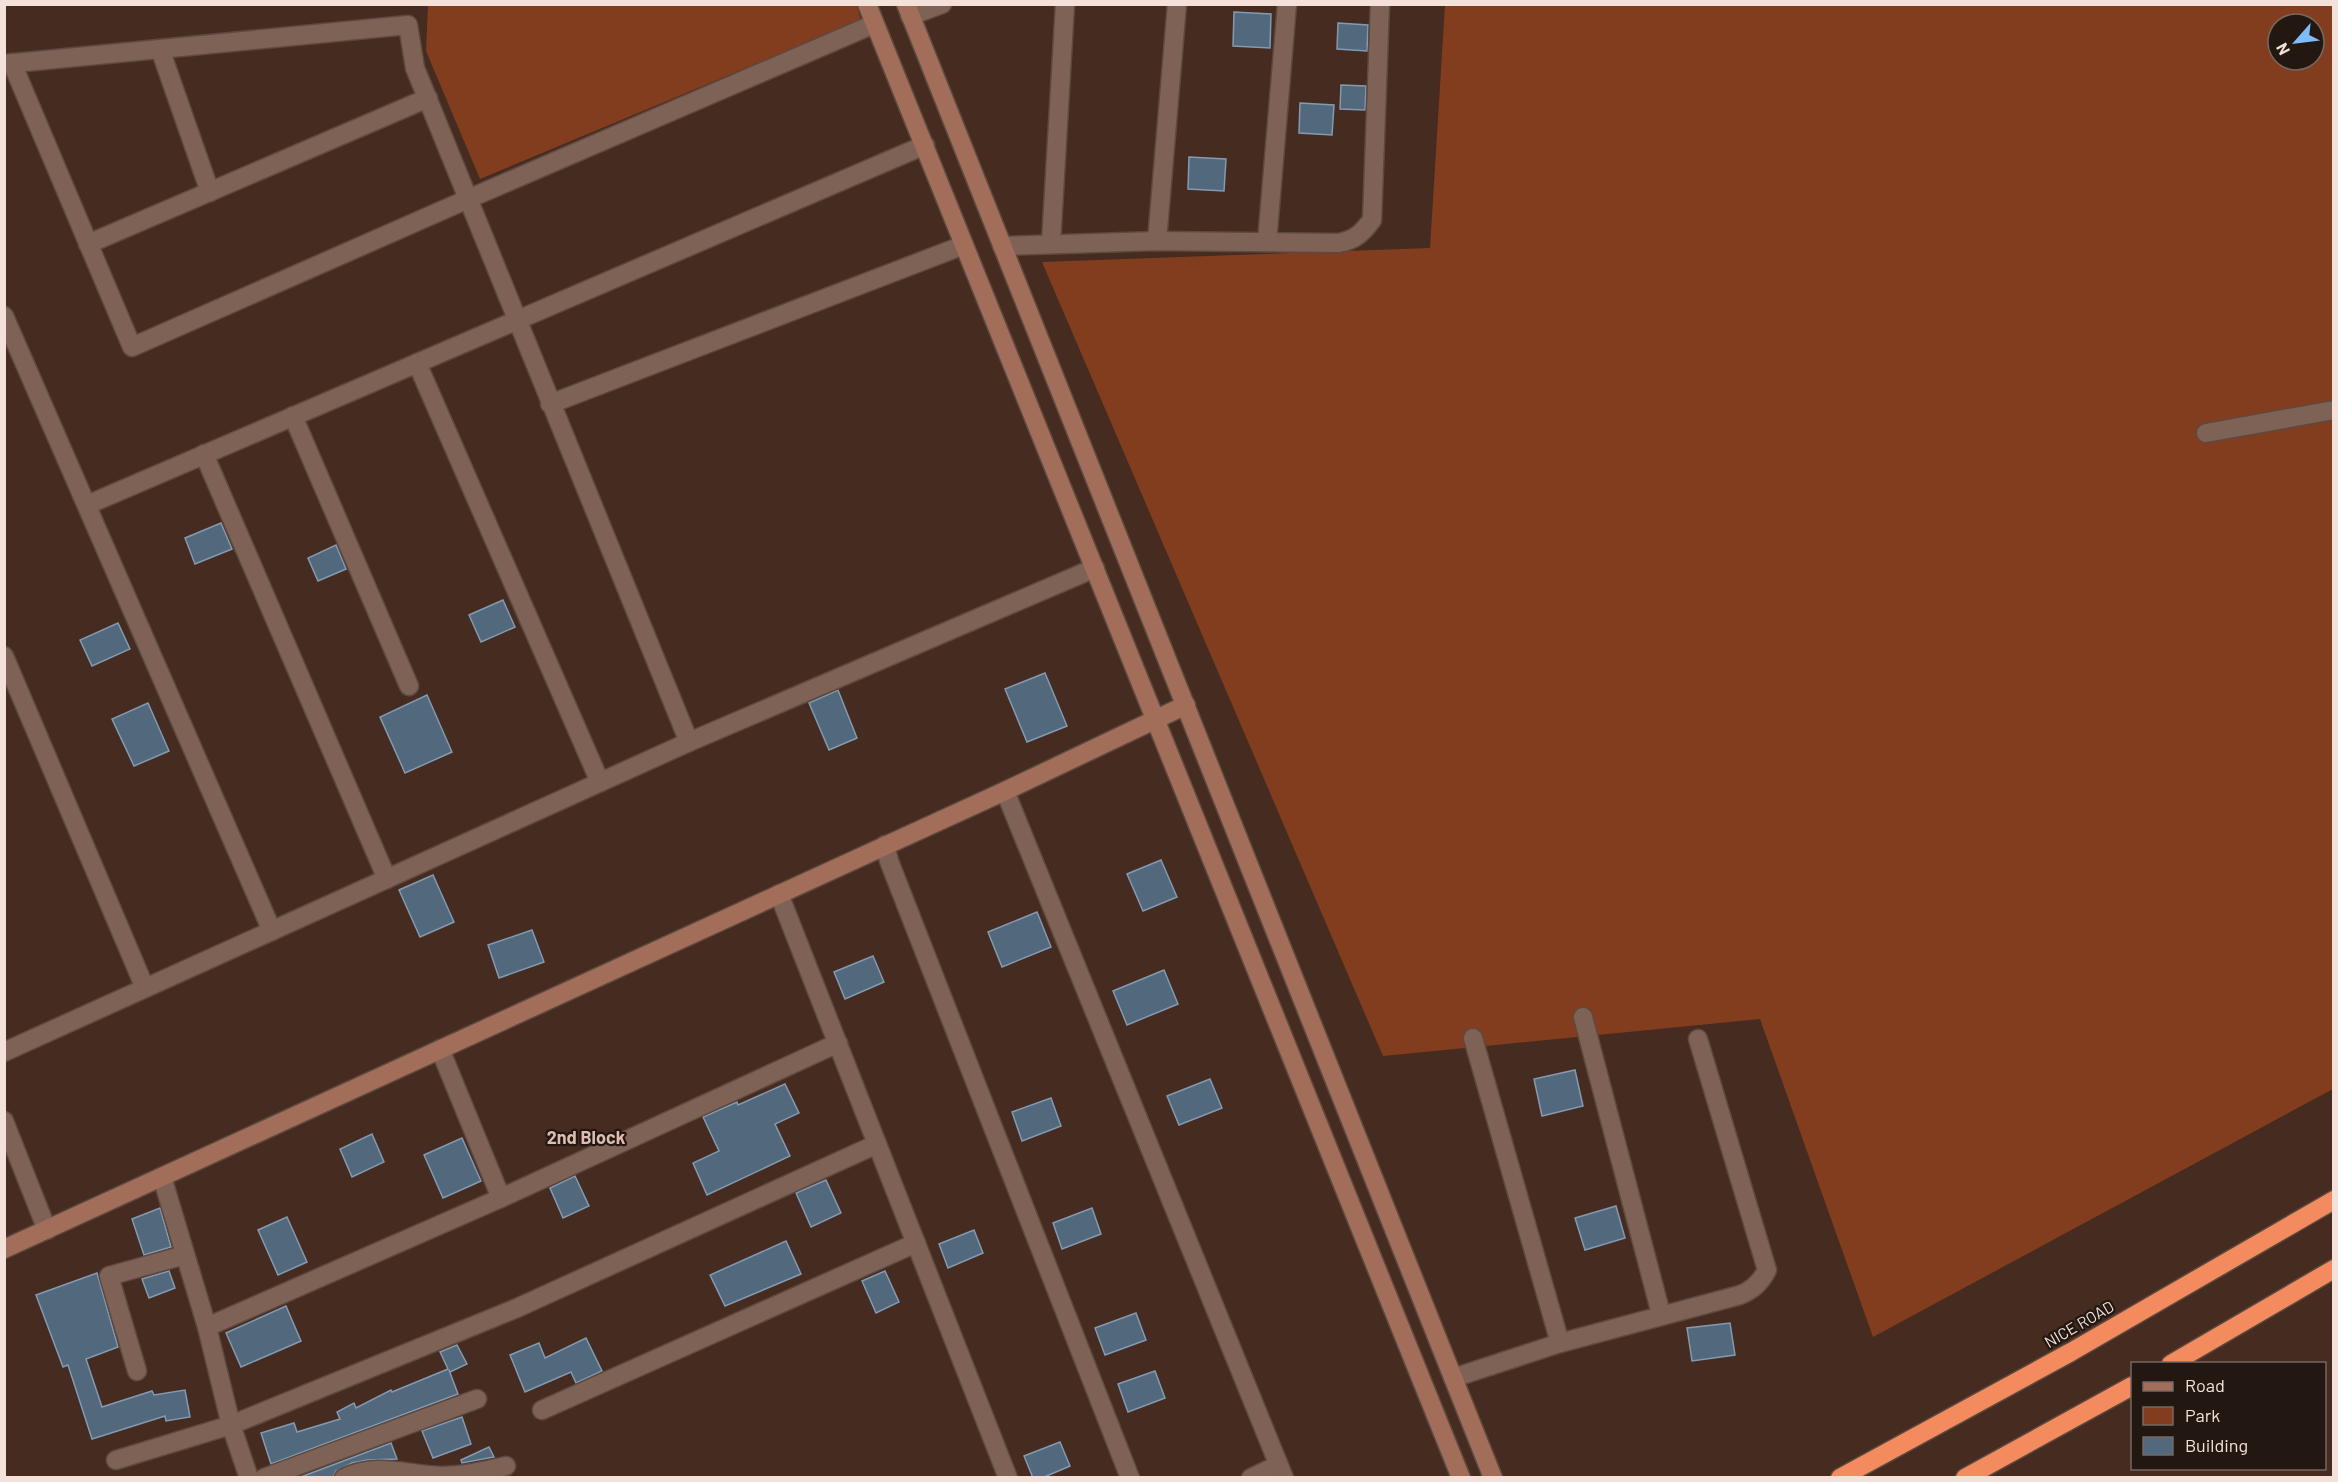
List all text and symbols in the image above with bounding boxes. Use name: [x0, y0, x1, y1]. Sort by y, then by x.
north arrow: [2266, 12, 2326, 72]
text: N: [2271, 40, 2293, 58]
district label: 2nd Block: [547, 1126, 626, 1148]
street label: NICE ROAD: [2041, 1296, 2117, 1351]
legend: [2131, 1362, 2326, 1470]
text: Road: [2185, 1374, 2225, 1396]
text: Park: [2185, 1404, 2220, 1426]
text: Building: [2185, 1434, 2248, 1456]

